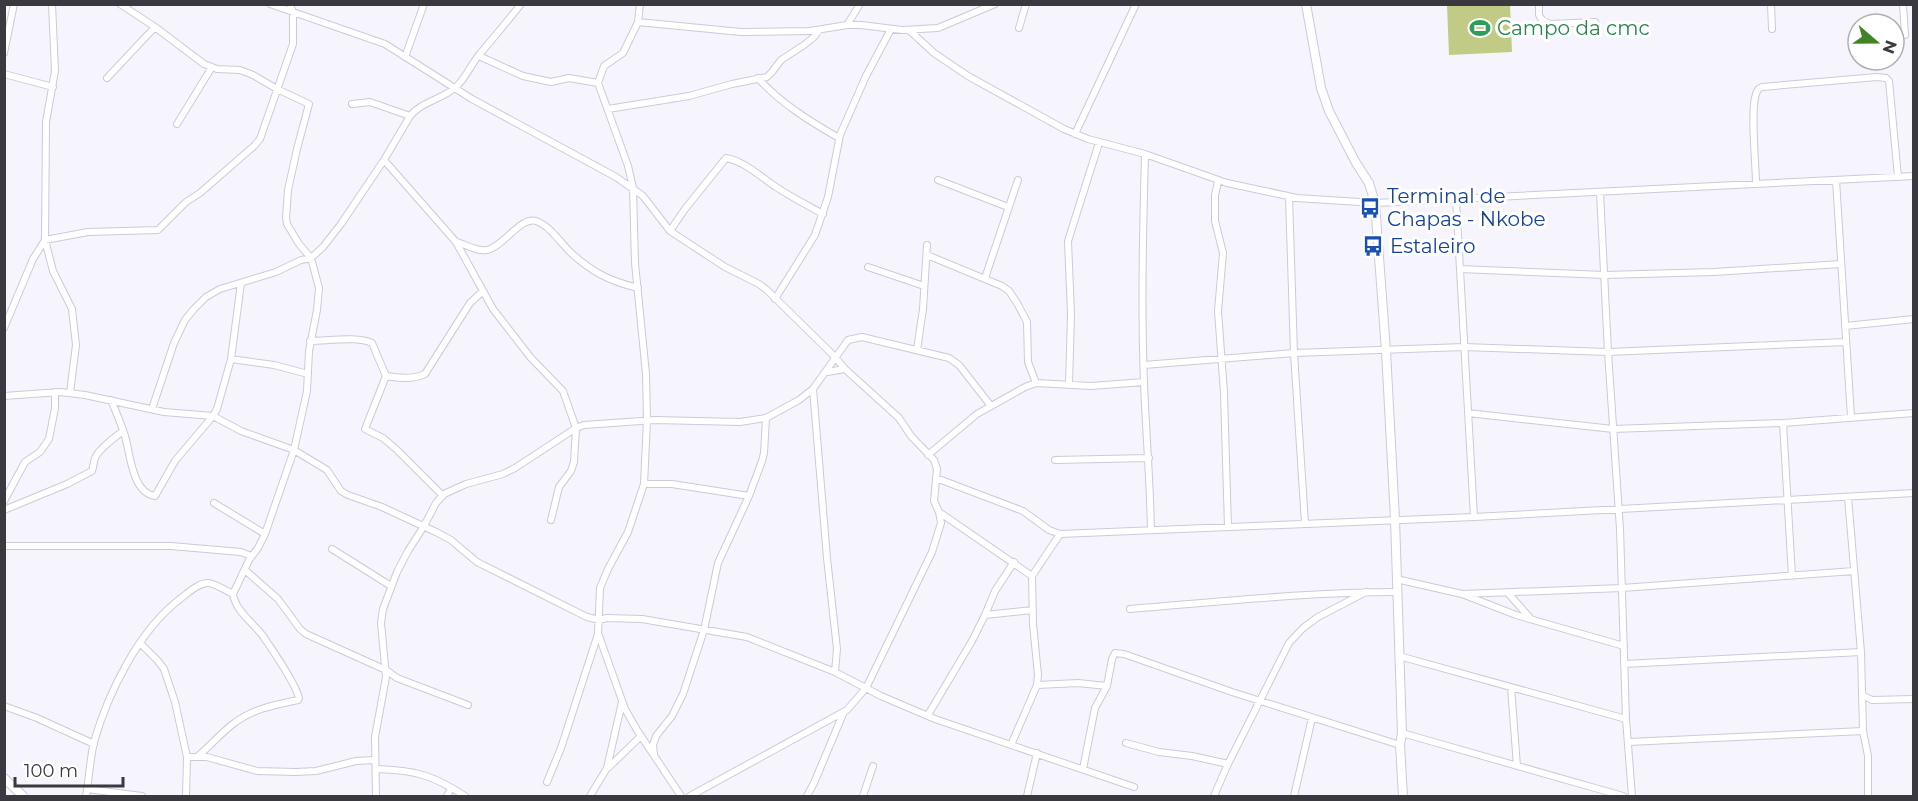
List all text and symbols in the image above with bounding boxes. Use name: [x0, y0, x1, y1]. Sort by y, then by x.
north arrow: [1846, 12, 1906, 72]
sports icon: Campo da cmc: [1468, 16, 1492, 40]
place label: Campo da cmc: [1497, 16, 1650, 40]
text: N: [1878, 38, 1901, 56]
place label: Terminal de Chapas - Nkobe: [1387, 184, 1546, 231]
bus stop icon: Terminal de Chapas - Nkobe: [1358, 196, 1382, 220]
bus stop icon: Estaleiro: [1361, 234, 1385, 258]
place label: Estaleiro: [1390, 234, 1476, 258]
scale bar: [15, 750, 123, 788]
text: 100 m: [24, 760, 78, 782]

